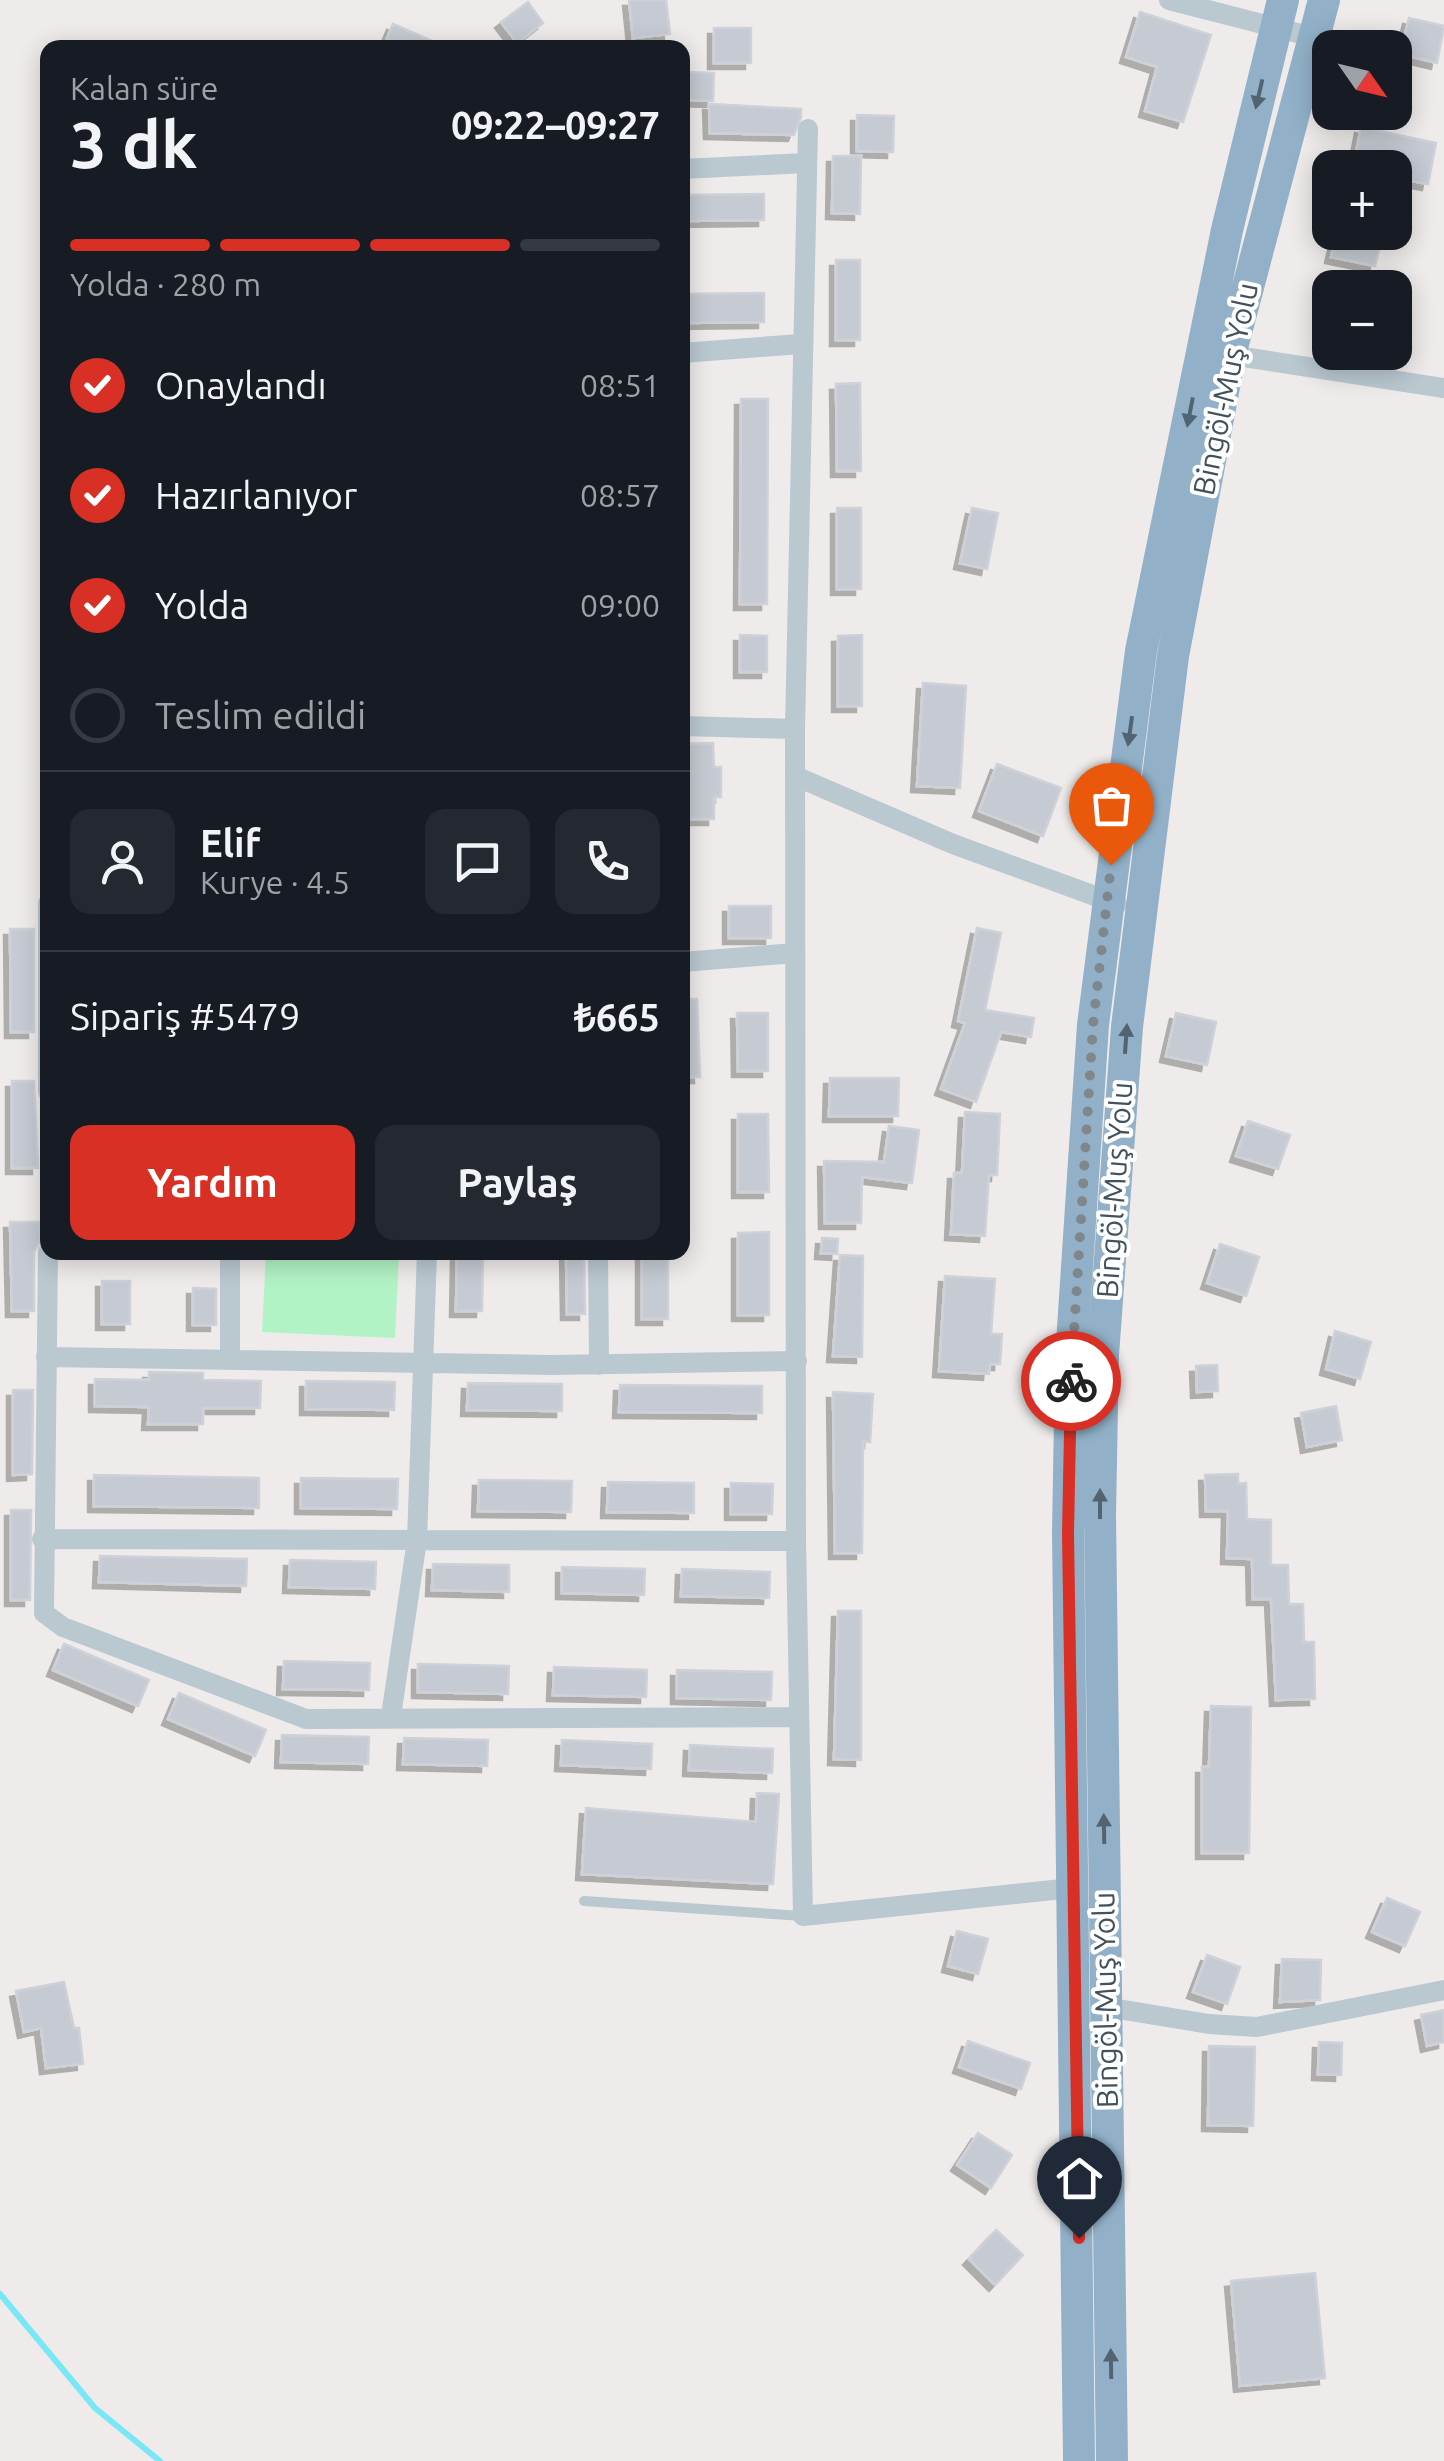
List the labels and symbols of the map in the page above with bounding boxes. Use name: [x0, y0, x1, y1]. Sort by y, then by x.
north arrow: [1312, 30, 1412, 130]
one-way arrow: [1251, 79, 1266, 110]
street label: Bingöl-Muş Yolu: [1186, 279, 1264, 498]
one-way arrow: [1181, 397, 1197, 428]
one-way arrow: [1122, 716, 1138, 748]
pin: [1069, 763, 1154, 866]
one-way arrow: [1118, 1023, 1134, 1055]
street label: Bingöl-Muş Yolu: [1089, 1081, 1139, 1299]
courier: [1021, 1331, 1121, 1431]
one-way arrow: [1092, 1487, 1108, 1519]
one-way arrow: [1096, 1812, 1112, 1844]
street label: Bingöl-Muş Yolu: [1086, 1891, 1124, 2109]
pin: [1037, 2136, 1122, 2239]
one-way arrow: [1102, 2347, 1118, 2379]

